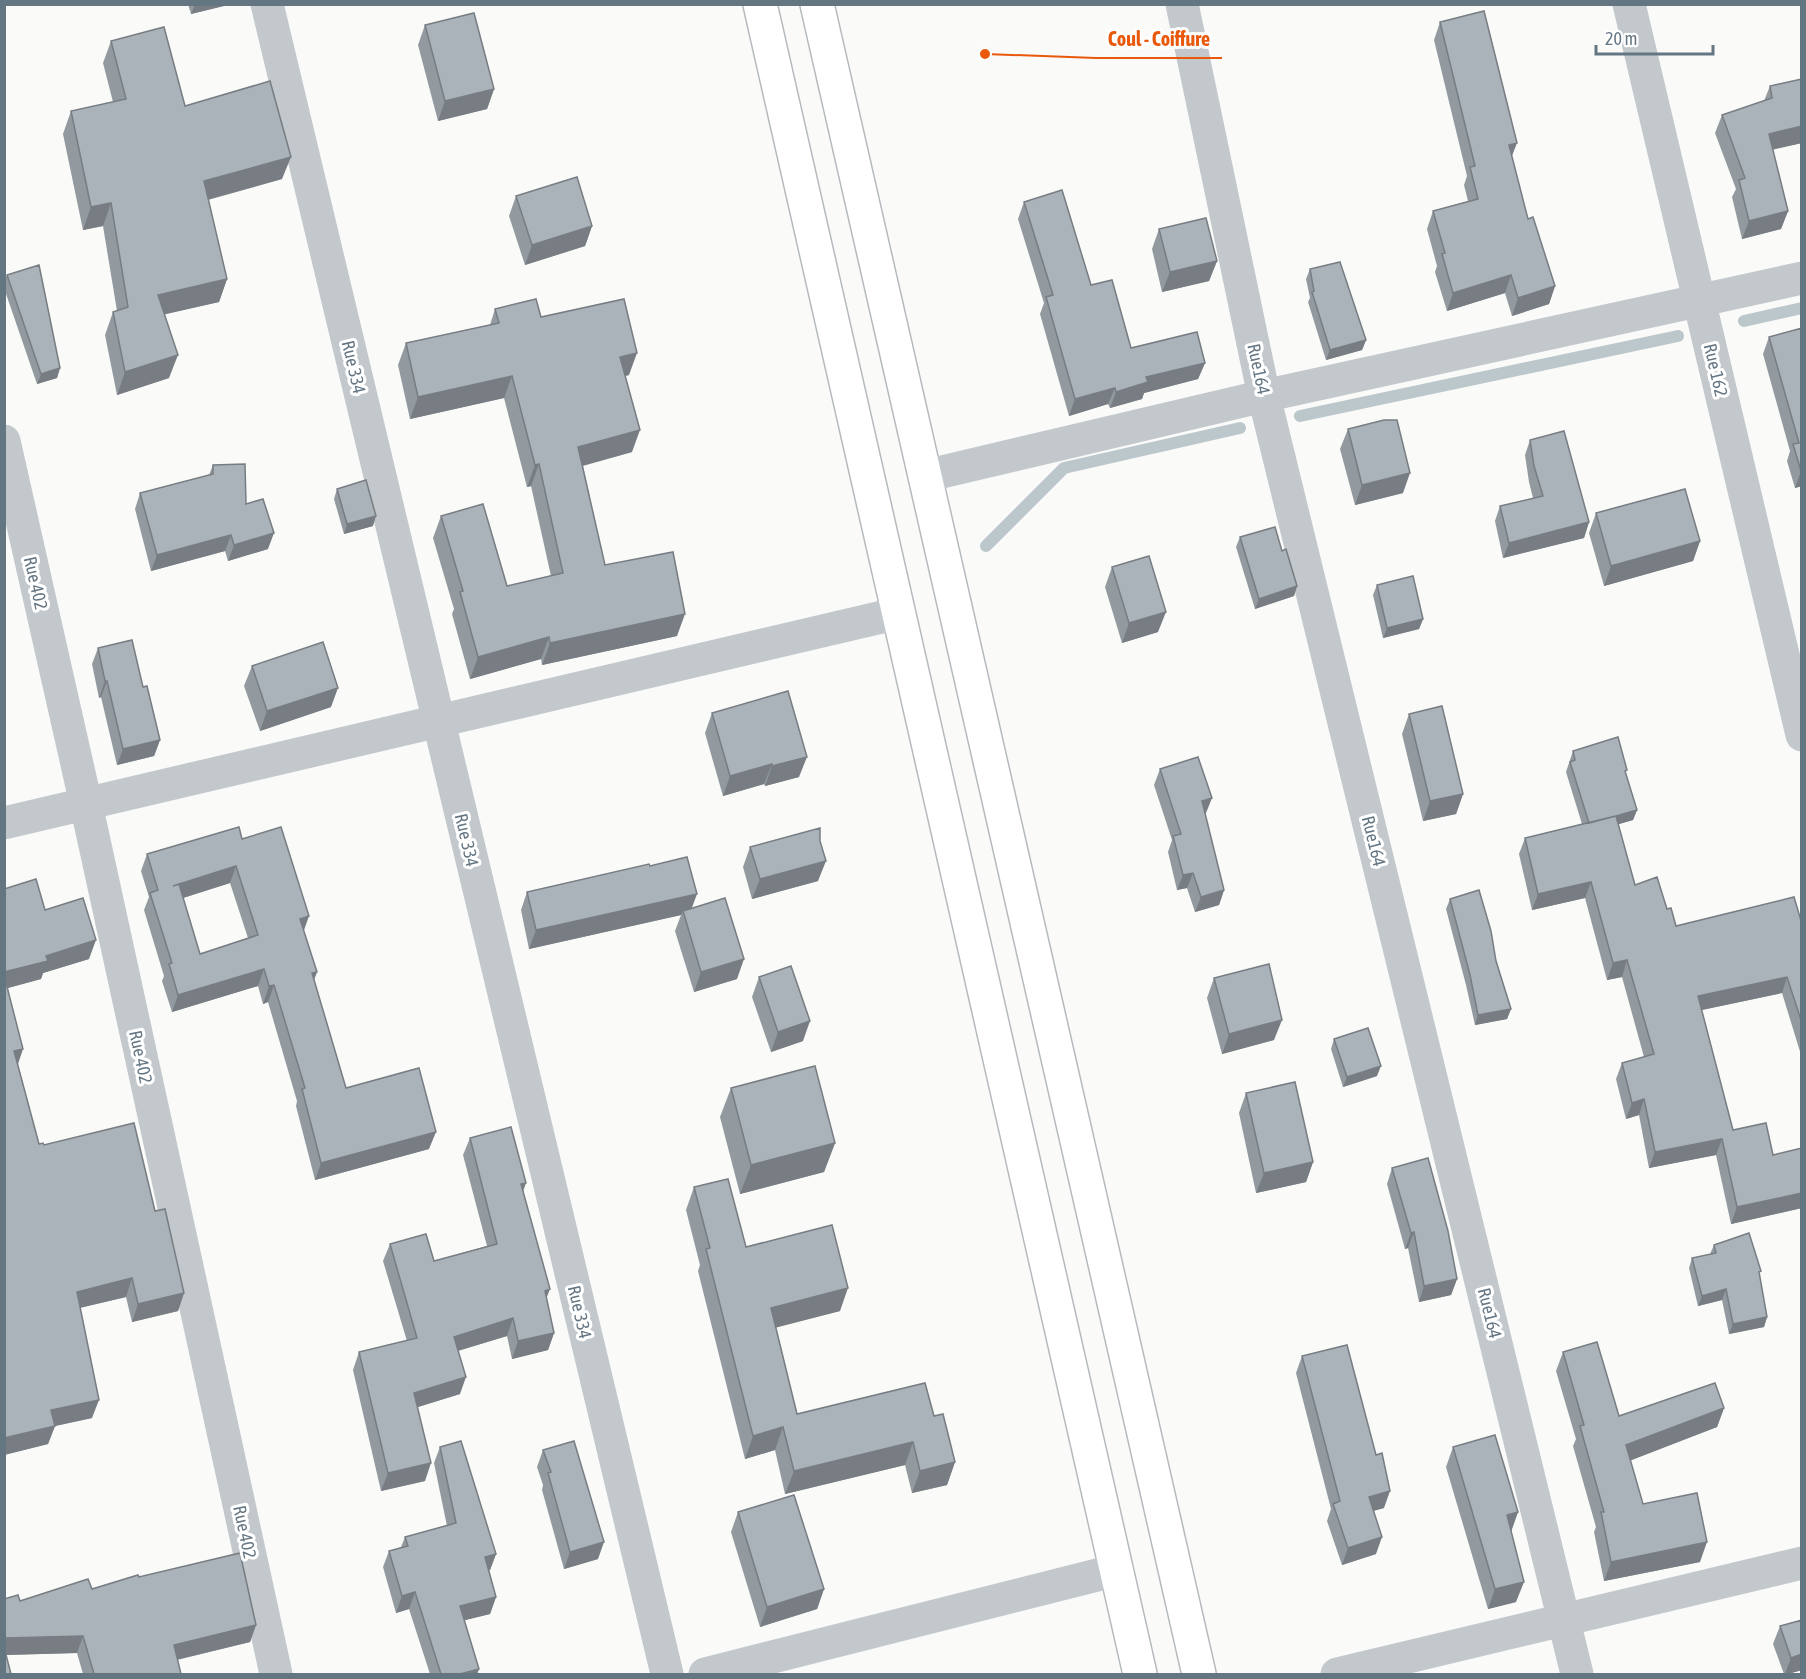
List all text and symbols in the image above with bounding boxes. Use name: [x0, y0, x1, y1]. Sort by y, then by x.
scale bar: [1596, 18, 1713, 56]
callout: Coul - Coiffure: [1096, 20, 1222, 58]
text: Coul - Coiffure: [1108, 27, 1210, 50]
text: 20 m: [1605, 28, 1637, 49]
street label: Rue 334: [338, 338, 370, 396]
street label: Rue 162: [1700, 341, 1732, 399]
street label: Rue164: [1243, 342, 1275, 396]
street label: Rue 402: [20, 554, 52, 612]
street label: Rue 334: [451, 811, 483, 869]
street label: Rue164: [1358, 814, 1390, 868]
street label: Rue 402: [125, 1029, 157, 1085]
street label: Rue 334: [564, 1283, 596, 1341]
street label: Rue164: [1474, 1286, 1506, 1340]
street label: Rue 402: [229, 1504, 261, 1560]

